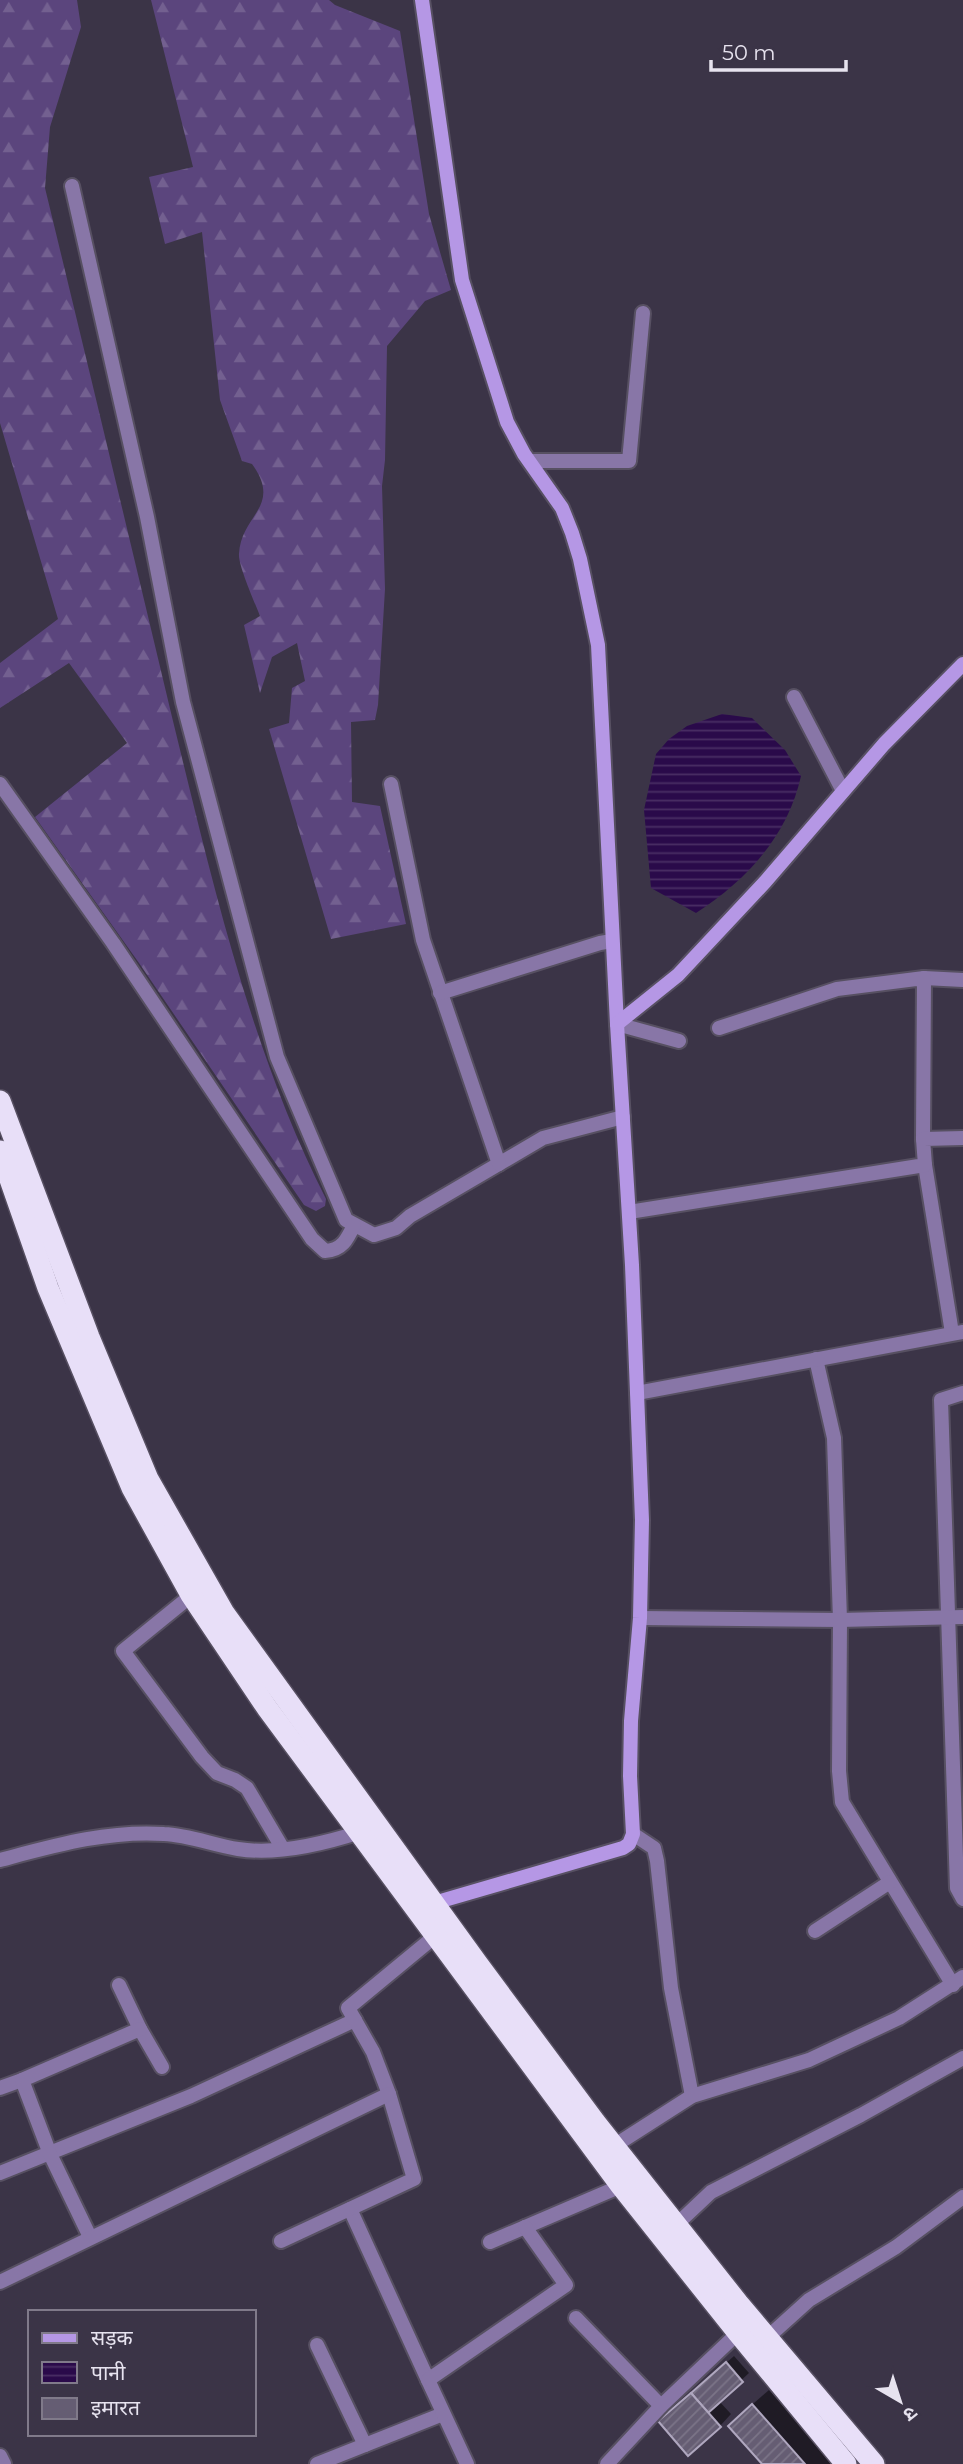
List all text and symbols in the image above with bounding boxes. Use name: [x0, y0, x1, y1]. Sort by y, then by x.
scale bar: [711, 28, 846, 72]
text: 50 m: [722, 40, 776, 65]
legend: [28, 2310, 256, 2436]
text: सड़क: [91, 2325, 133, 2350]
text: पानी: [91, 2360, 126, 2385]
north arrow: [865, 2366, 935, 2436]
text: इमारत: [91, 2395, 141, 2420]
text: उ: [898, 2401, 922, 2427]

